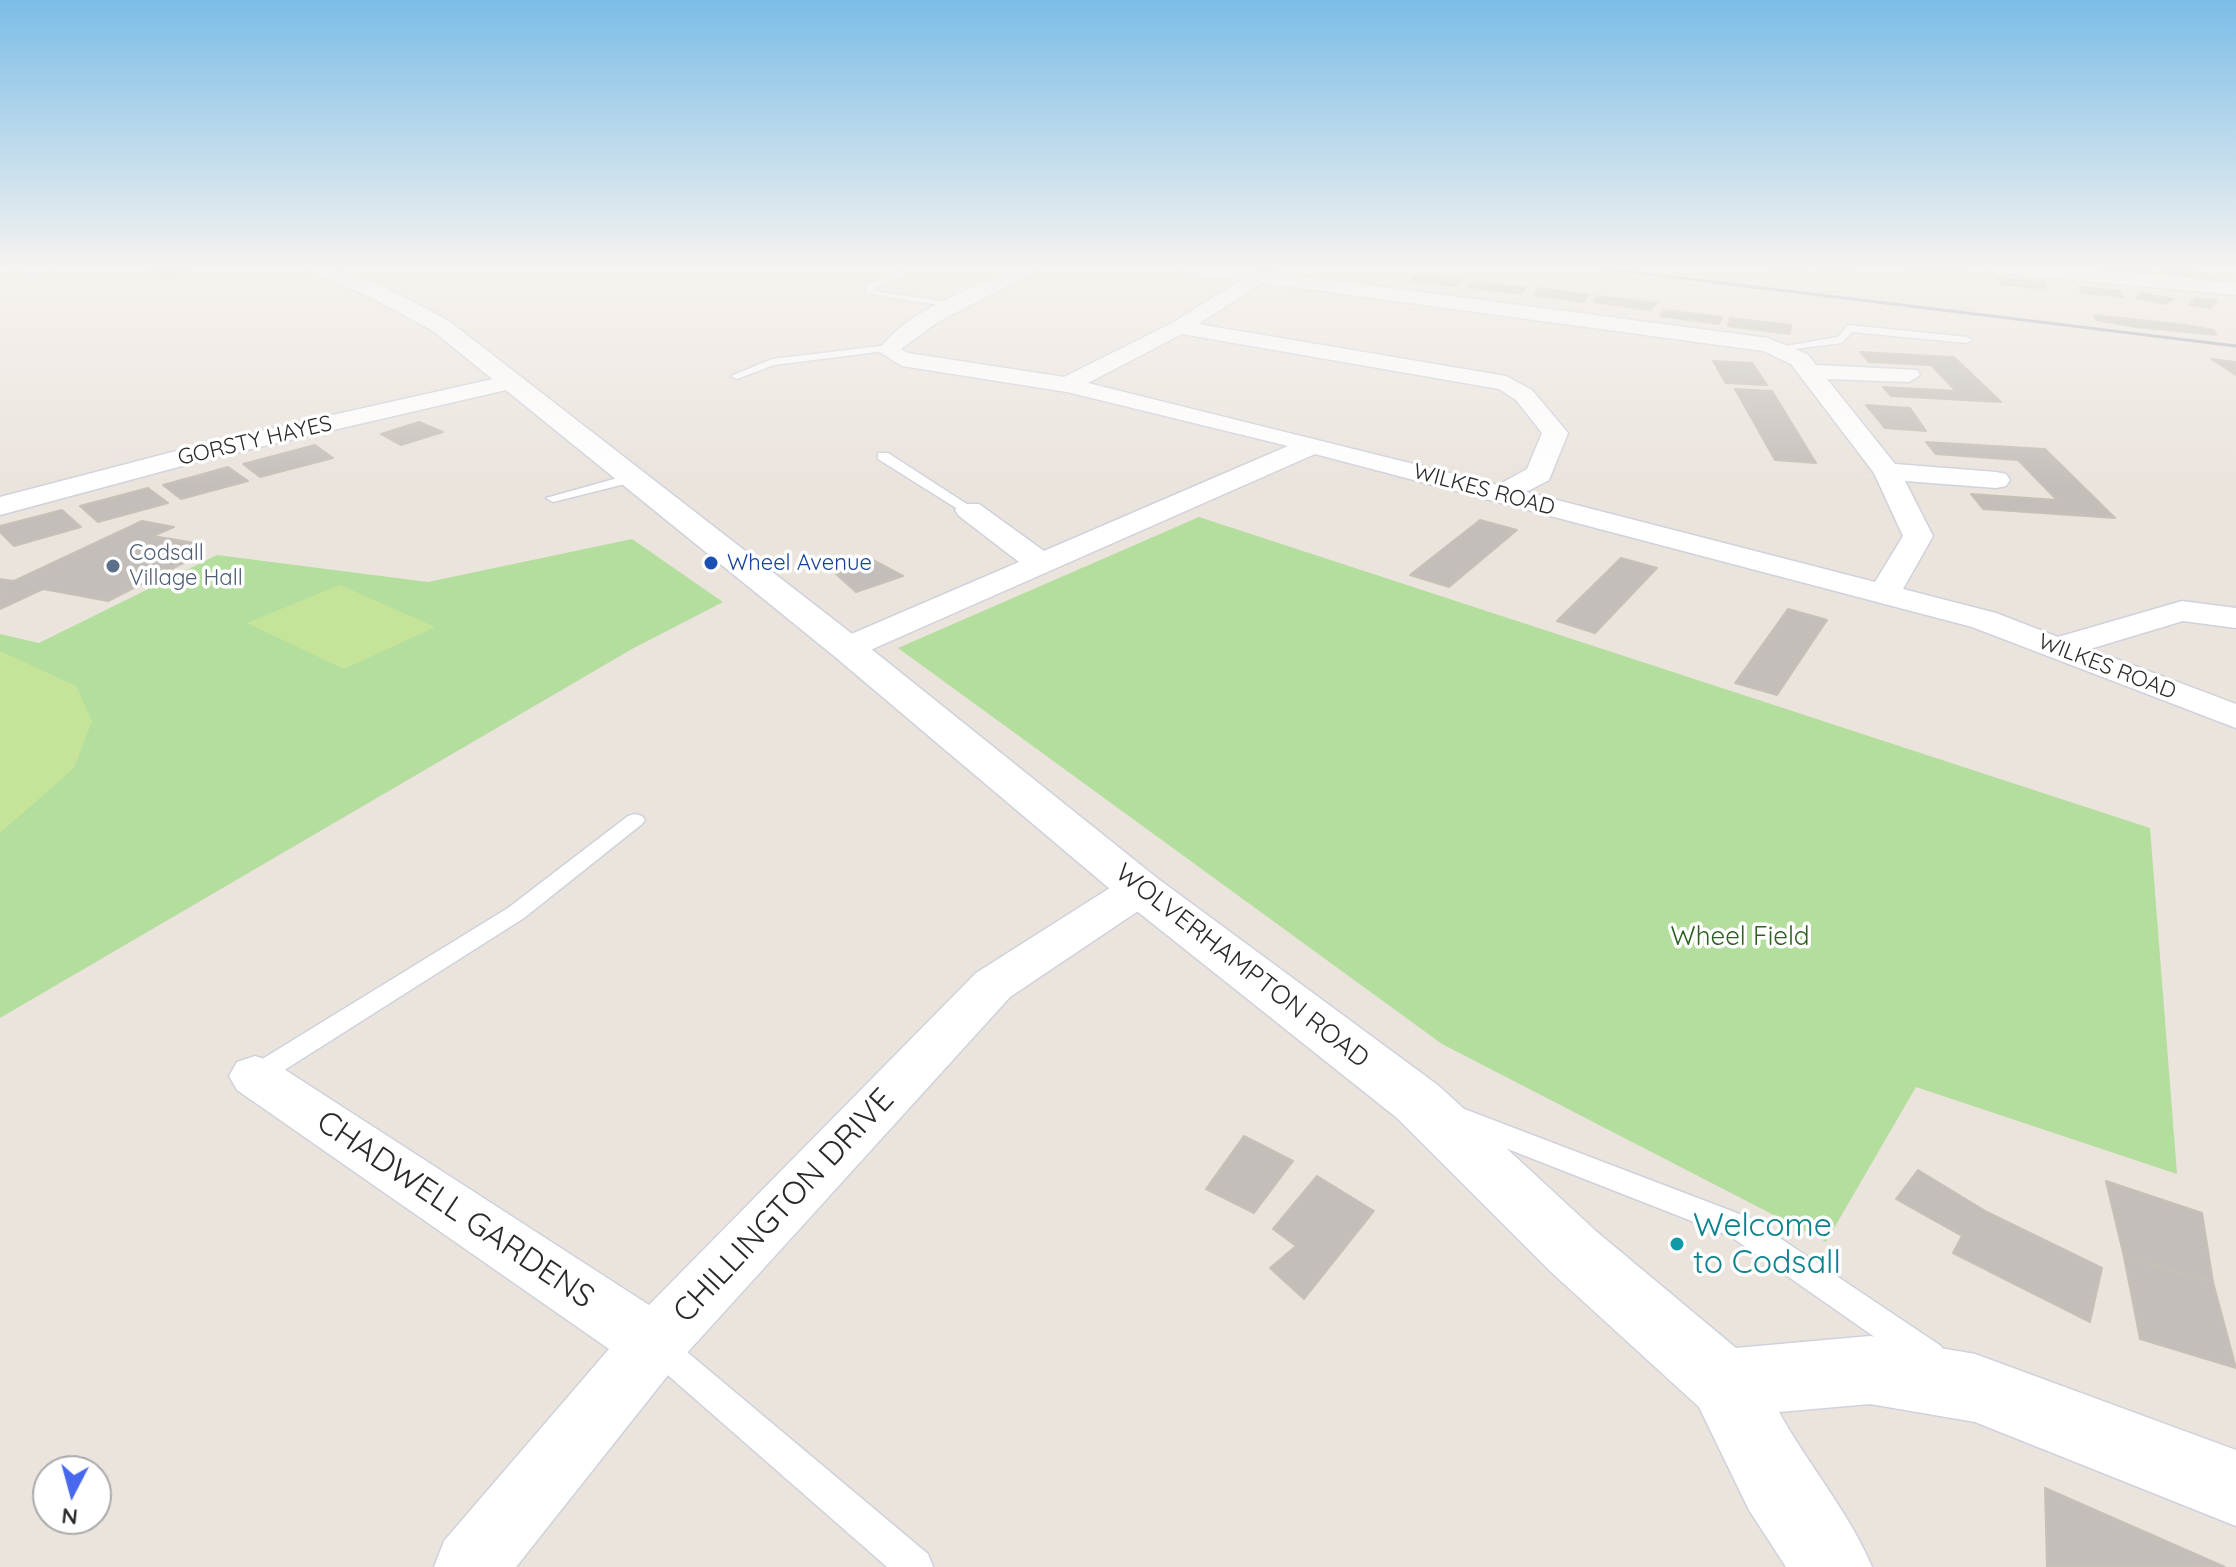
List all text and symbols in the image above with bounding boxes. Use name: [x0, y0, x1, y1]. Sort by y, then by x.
street label: GORSTY HAYES: [175, 410, 335, 472]
street label: WILKES ROAD: [1410, 458, 1558, 522]
place label: Codsall Village Hall: [129, 540, 243, 592]
place label: Wheel Avenue: [727, 550, 872, 576]
marker: Wheel Avenue: [702, 554, 720, 572]
marker: Codsall Village Hall: [104, 557, 122, 575]
street label: WILKES ROAD: [2034, 629, 2180, 705]
street label: WOLVERHAMPTON ROAD: [1109, 857, 1375, 1075]
park label: Wheel Field: [1671, 921, 1809, 953]
street label: CHILLINGTON DRIVE: [666, 1081, 902, 1331]
street label: CHADWELL GARDENS: [309, 1103, 601, 1317]
place label: Welcome to Codsall: [1693, 1207, 1841, 1282]
marker: Welcome to Codsall: [1668, 1235, 1686, 1253]
north arrow: [32, 1455, 112, 1535]
text: N: [60, 1502, 79, 1532]

